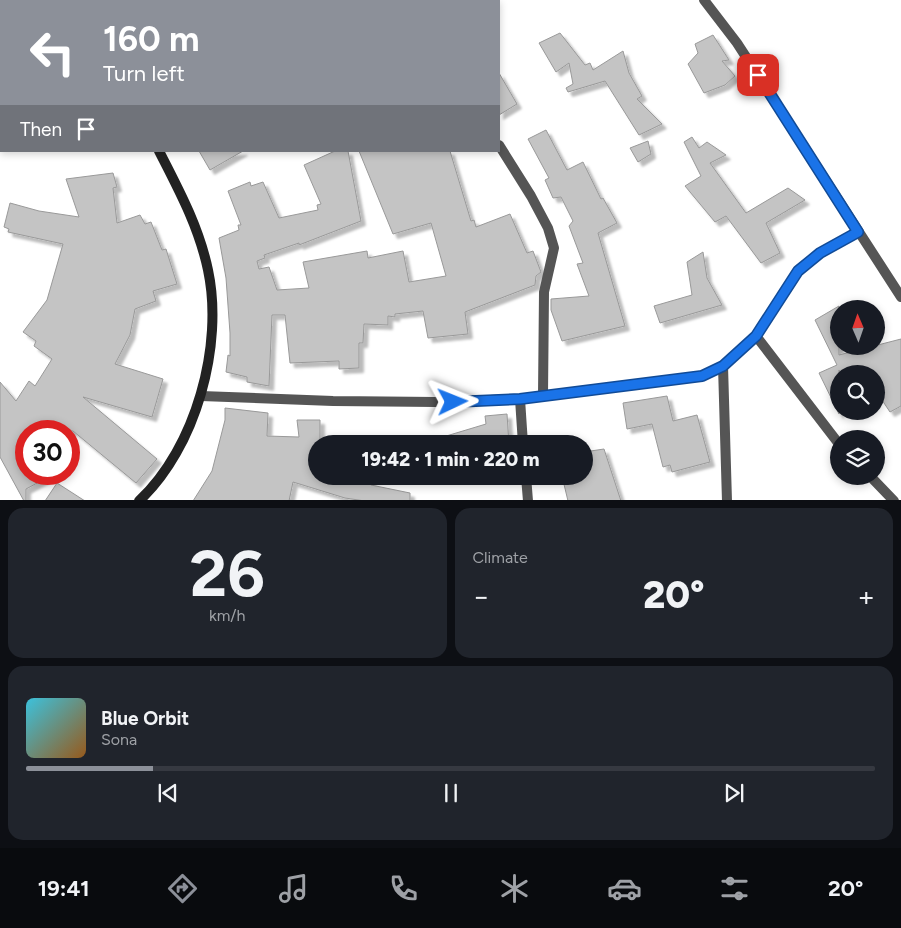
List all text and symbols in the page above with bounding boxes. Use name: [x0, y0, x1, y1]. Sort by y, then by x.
text: 160 m: [103, 18, 200, 60]
icon: left: [20, 20, 85, 85]
pin: [737, 54, 779, 96]
text: Turn left: [103, 60, 185, 87]
icon: arrive: [744, 61, 772, 89]
icon: arrive: [72, 115, 100, 143]
text: Then: [20, 118, 62, 141]
north arrow: [830, 300, 885, 355]
map controls: [830, 300, 885, 485]
button: search: [830, 365, 885, 420]
position arrow: [426, 375, 478, 427]
speed limit sign: 30: [15, 420, 80, 485]
button: layers: [830, 430, 885, 485]
text: 19:42 · 1 min · 220 m: [362, 448, 539, 471]
text: 26: [190, 534, 265, 612]
text: Climate: [473, 548, 528, 567]
text: 20°: [643, 572, 705, 618]
text: −: [473, 579, 490, 613]
text: +: [858, 579, 875, 613]
text: km/h: [209, 606, 246, 625]
text: Blue Orbit: [101, 707, 189, 730]
text: Sona: [101, 730, 137, 749]
icon: previous: [154, 779, 182, 807]
icon: pause: [437, 779, 465, 807]
icon: next: [720, 779, 748, 807]
icon: directions: [165, 871, 200, 906]
icon: music: [276, 871, 311, 906]
icon: phone: [386, 871, 421, 906]
icon: climate: [497, 871, 532, 906]
icon: car: [607, 871, 642, 906]
icon: filters: [717, 871, 752, 906]
text: 19:41: [38, 875, 90, 902]
text: 20°: [828, 875, 863, 902]

